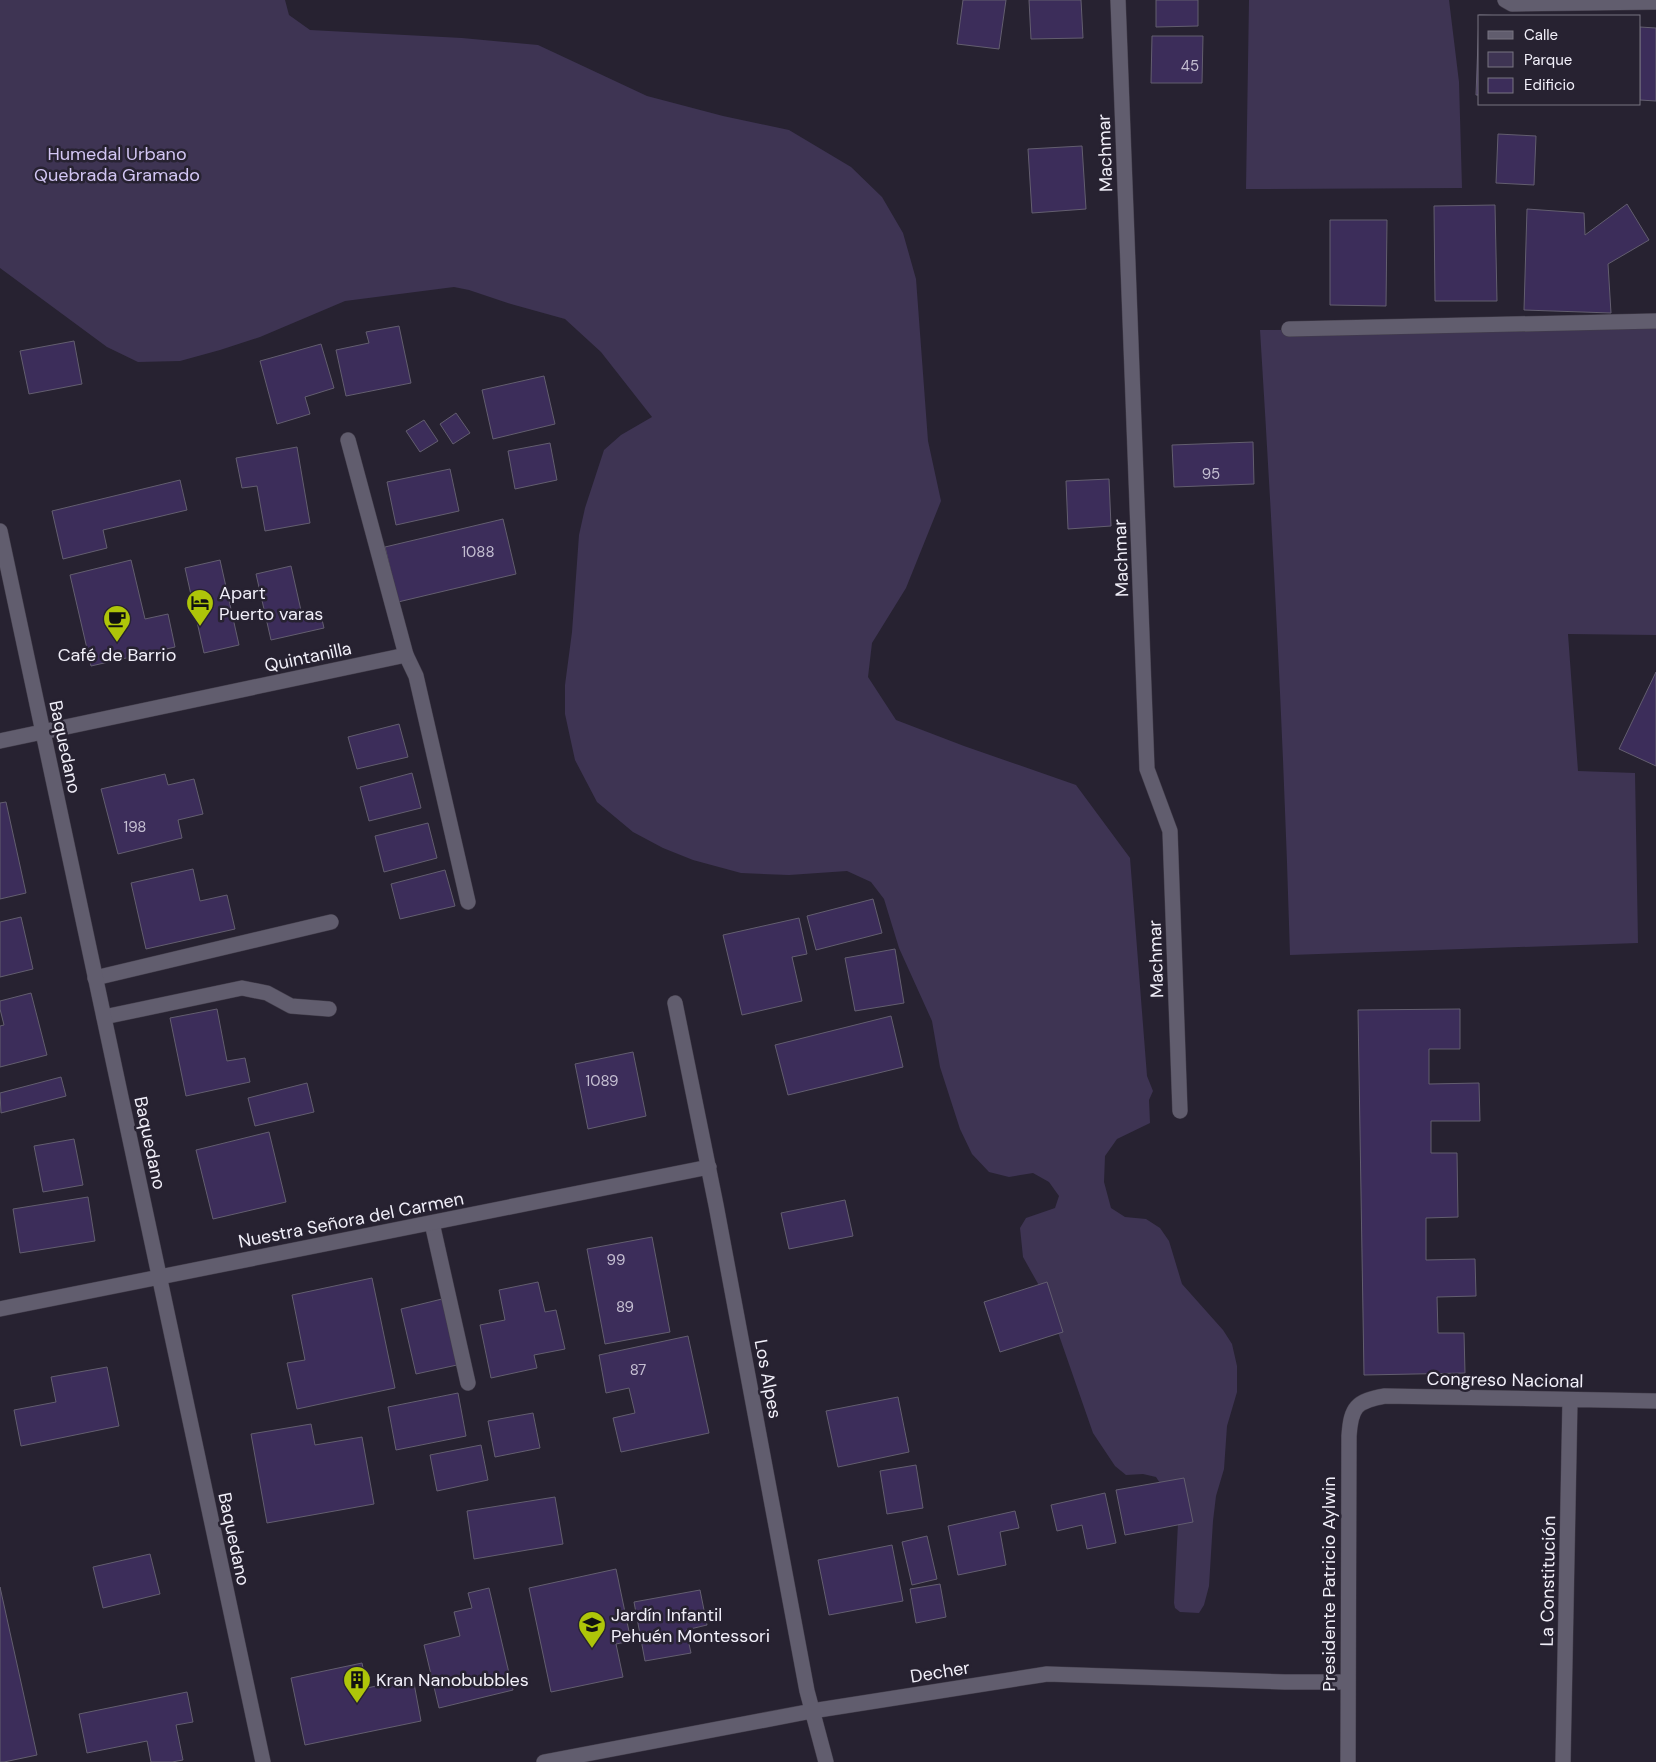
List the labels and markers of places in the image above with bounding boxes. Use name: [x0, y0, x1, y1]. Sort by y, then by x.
place label: Apart Puerto varas: [219, 581, 323, 626]
hotel icon: Apart Puerto varas: [185, 588, 215, 627]
cafe icon: Café de Barrio: [102, 604, 132, 643]
place label: Café de Barrio: [58, 643, 176, 667]
place label: Jardín Infantil Pehuén Montessori: [611, 1603, 770, 1648]
school or university icon: Jardín Infantil Pehuén Montessori: [577, 1610, 607, 1649]
building icon: Kran Nanobubbles: [342, 1665, 372, 1704]
place label: Kran Nanobubbles: [376, 1668, 529, 1692]

